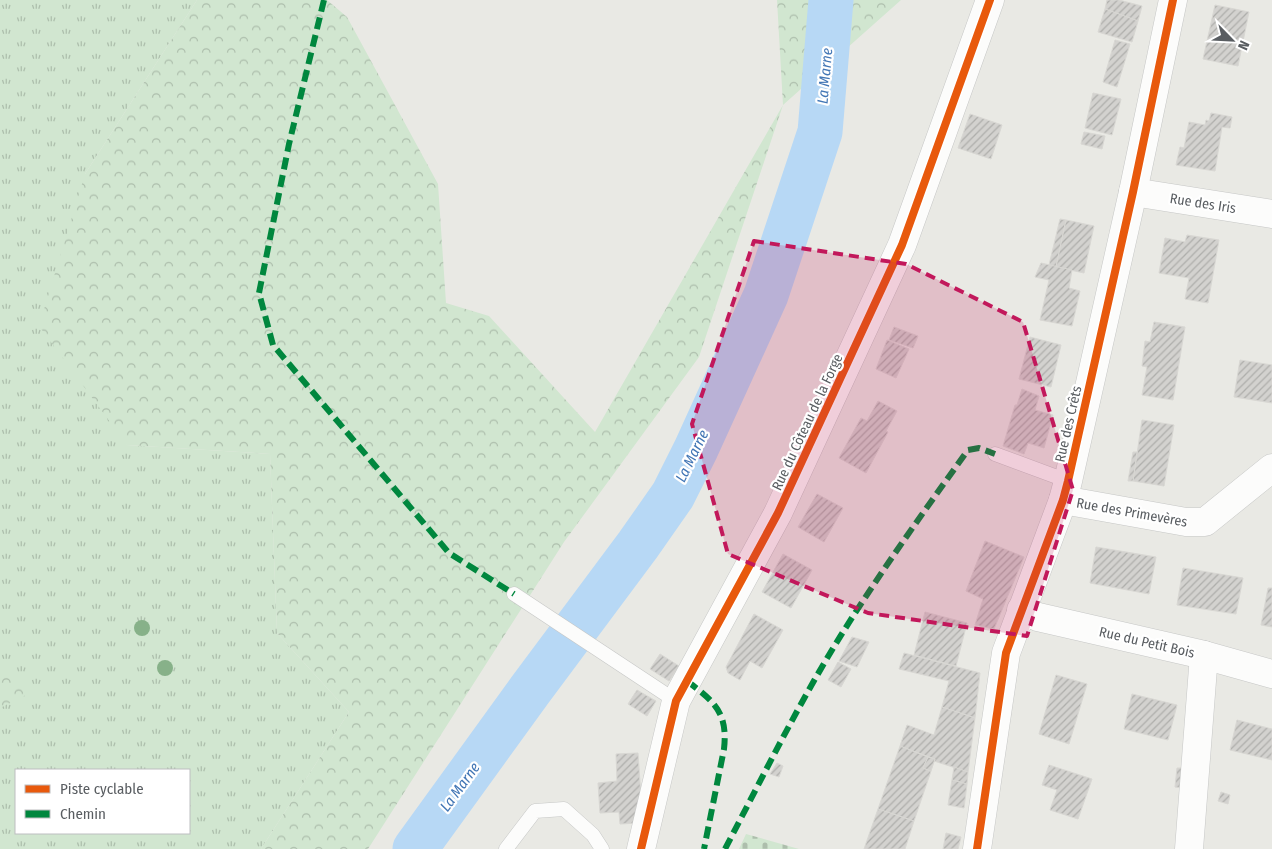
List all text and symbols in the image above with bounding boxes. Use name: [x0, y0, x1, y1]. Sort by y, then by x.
north arrow: [1207, 15, 1257, 65]
text: N: [1234, 38, 1253, 52]
water label: La Marne: [814, 47, 836, 105]
street label: Rue des Iris: [1169, 190, 1237, 217]
street label: Rue du Côteau de la Forge: [768, 351, 847, 493]
street label: Rue des Crêts: [1051, 384, 1086, 464]
water label: La Marne: [672, 427, 712, 485]
street label: Rue des Primevères: [1075, 494, 1189, 531]
street label: Rue du Petit Bois: [1097, 623, 1196, 662]
water label: La Marne: [436, 759, 484, 815]
legend: [15, 769, 190, 834]
text: Piste cyclable: [60, 780, 144, 798]
text: Chemin: [60, 805, 106, 823]

